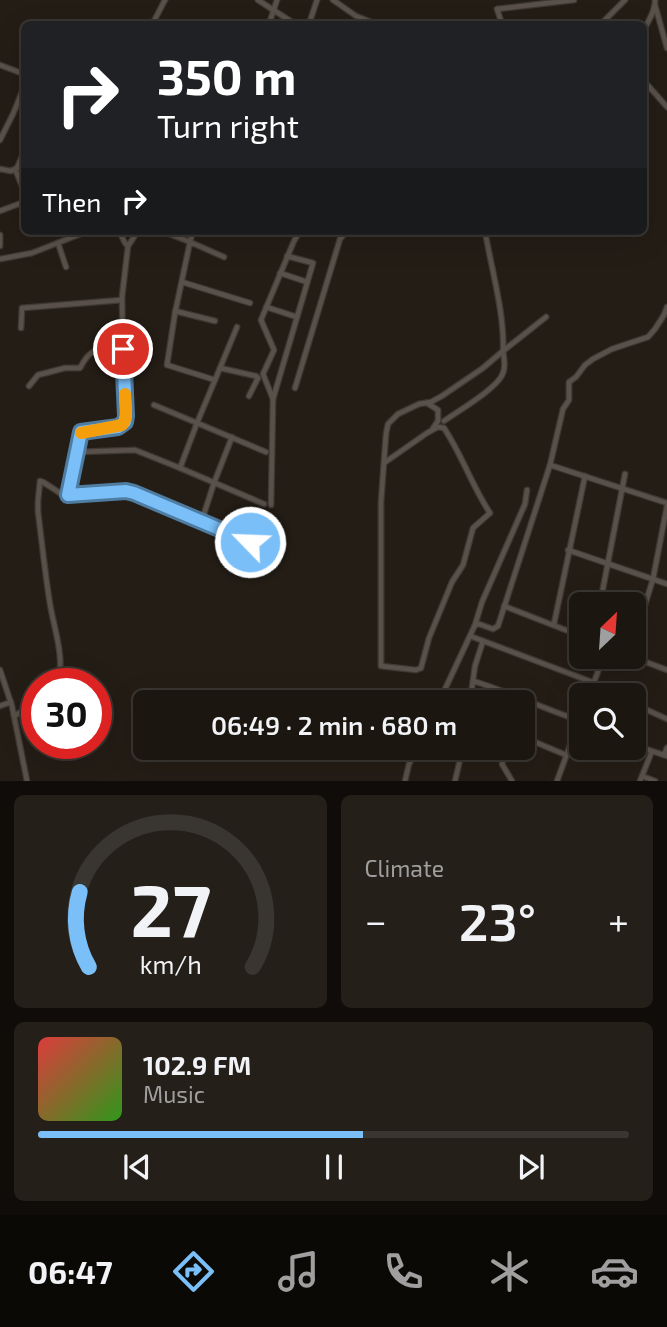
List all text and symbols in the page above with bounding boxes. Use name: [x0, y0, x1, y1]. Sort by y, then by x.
text: 350 m: [157, 46, 297, 105]
icon: right: [42, 49, 133, 140]
text: Turn right: [157, 106, 299, 144]
icon: right: [115, 182, 153, 220]
text: Then: [42, 186, 101, 217]
pin: [93, 319, 153, 379]
icon: arrive: [104, 330, 142, 368]
position arrow: [213, 505, 287, 579]
north arrow: [569, 592, 646, 668]
map controls: [569, 592, 646, 760]
speed limit sign: 30: [21, 668, 112, 759]
button: search: [569, 683, 646, 760]
text: 06:49 · 2 min · 680 m: [211, 709, 457, 740]
text: Climate: [365, 854, 444, 882]
text: 27: [130, 865, 211, 953]
text: 23°: [459, 889, 536, 951]
text: −: [365, 897, 387, 943]
text: +: [608, 897, 629, 943]
text: km/h: [139, 949, 201, 979]
text: 102.9 FM: [143, 1049, 251, 1080]
text: Music: [143, 1080, 205, 1108]
icon: previous: [118, 1148, 156, 1186]
icon: pause: [315, 1148, 353, 1186]
icon: next: [512, 1148, 550, 1186]
icon: directions: [169, 1247, 218, 1296]
icon: music: [274, 1247, 323, 1296]
icon: phone: [379, 1247, 428, 1296]
icon: climate: [485, 1247, 534, 1296]
icon: car: [590, 1247, 639, 1296]
text: 06:47: [28, 1252, 113, 1290]

